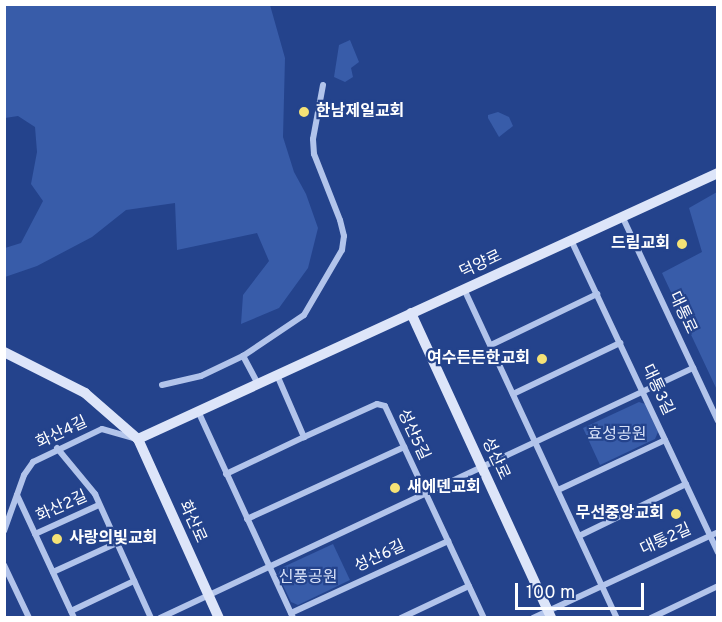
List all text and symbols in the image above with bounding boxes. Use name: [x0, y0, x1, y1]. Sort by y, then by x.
place label: 한남제일교회: [316, 102, 404, 122]
marker: 한남제일교회: [297, 105, 311, 119]
place label: 드림교회: [611, 234, 670, 254]
marker: 드림교회: [675, 237, 689, 251]
street label: 덕양로: [457, 247, 505, 283]
street label: 대통로: [664, 289, 700, 337]
place label: 여수든든한교회: [427, 349, 530, 369]
marker: 여수든든한교회: [535, 352, 549, 366]
street label: 대통3길: [637, 362, 677, 418]
street label: 성산5길: [393, 406, 433, 464]
street label: 화산4길: [33, 413, 91, 453]
park label: 효성공원: [588, 425, 646, 445]
street label: 성산로: [477, 435, 513, 483]
place label: 새에덴교회: [407, 478, 481, 498]
marker: 새에덴교회: [388, 481, 402, 495]
street label: 화산2길: [33, 487, 91, 527]
street label: 화산로: [174, 498, 210, 546]
place label: 무선중앙교회: [576, 504, 664, 524]
marker: 무선중앙교회: [669, 507, 683, 521]
street label: 대통2길: [637, 520, 695, 560]
place label: 사랑의빛교회: [69, 529, 157, 549]
marker: 사랑의빛교회: [50, 532, 64, 546]
street label: 성산6길: [352, 537, 408, 577]
park label: 신풍공원: [279, 568, 337, 588]
scale bar: [518, 571, 647, 609]
text: 100 m: [526, 582, 575, 605]

